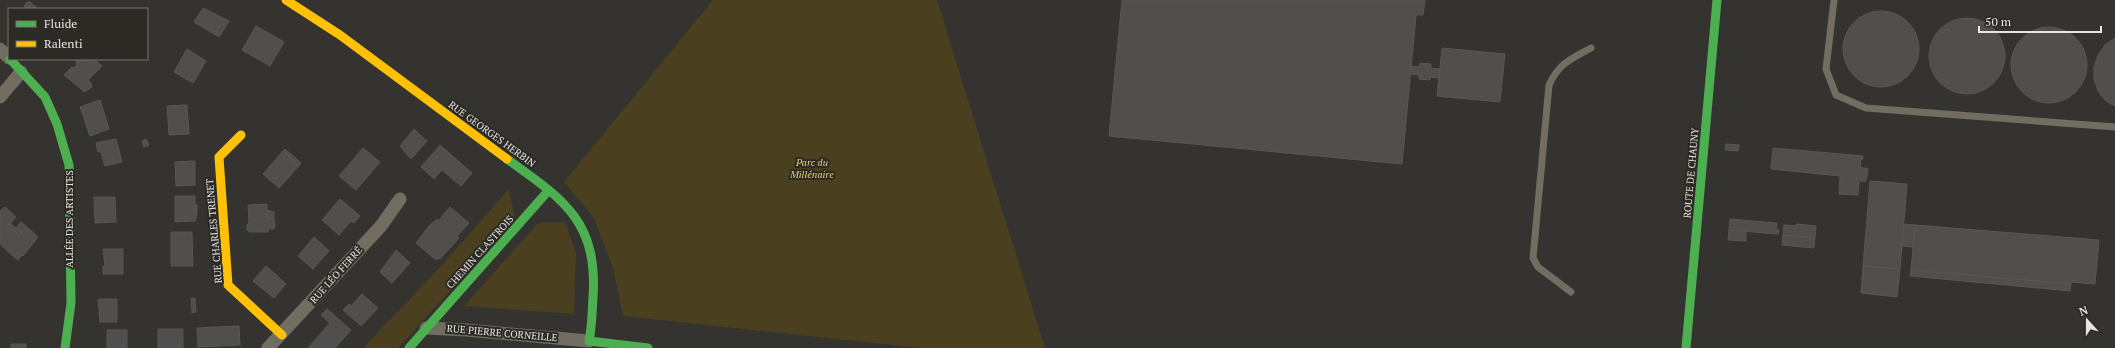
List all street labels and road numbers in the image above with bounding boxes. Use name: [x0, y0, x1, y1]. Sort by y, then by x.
street label: RUE GEORGES HERBIN: [446, 98, 539, 170]
street label: ROUTE DE CHAUNY: [1681, 127, 1701, 219]
street label: ALLÉE DES ARTISTES: [63, 170, 76, 268]
street label: RUE CHARLES TRENET: [203, 178, 225, 284]
street label: CHEMIN CLASTROIS: [444, 213, 516, 291]
street label: RUE LÉO FERRÉ: [307, 244, 365, 306]
street label: RUE PIERRE CORNEILLE: [446, 322, 558, 344]

